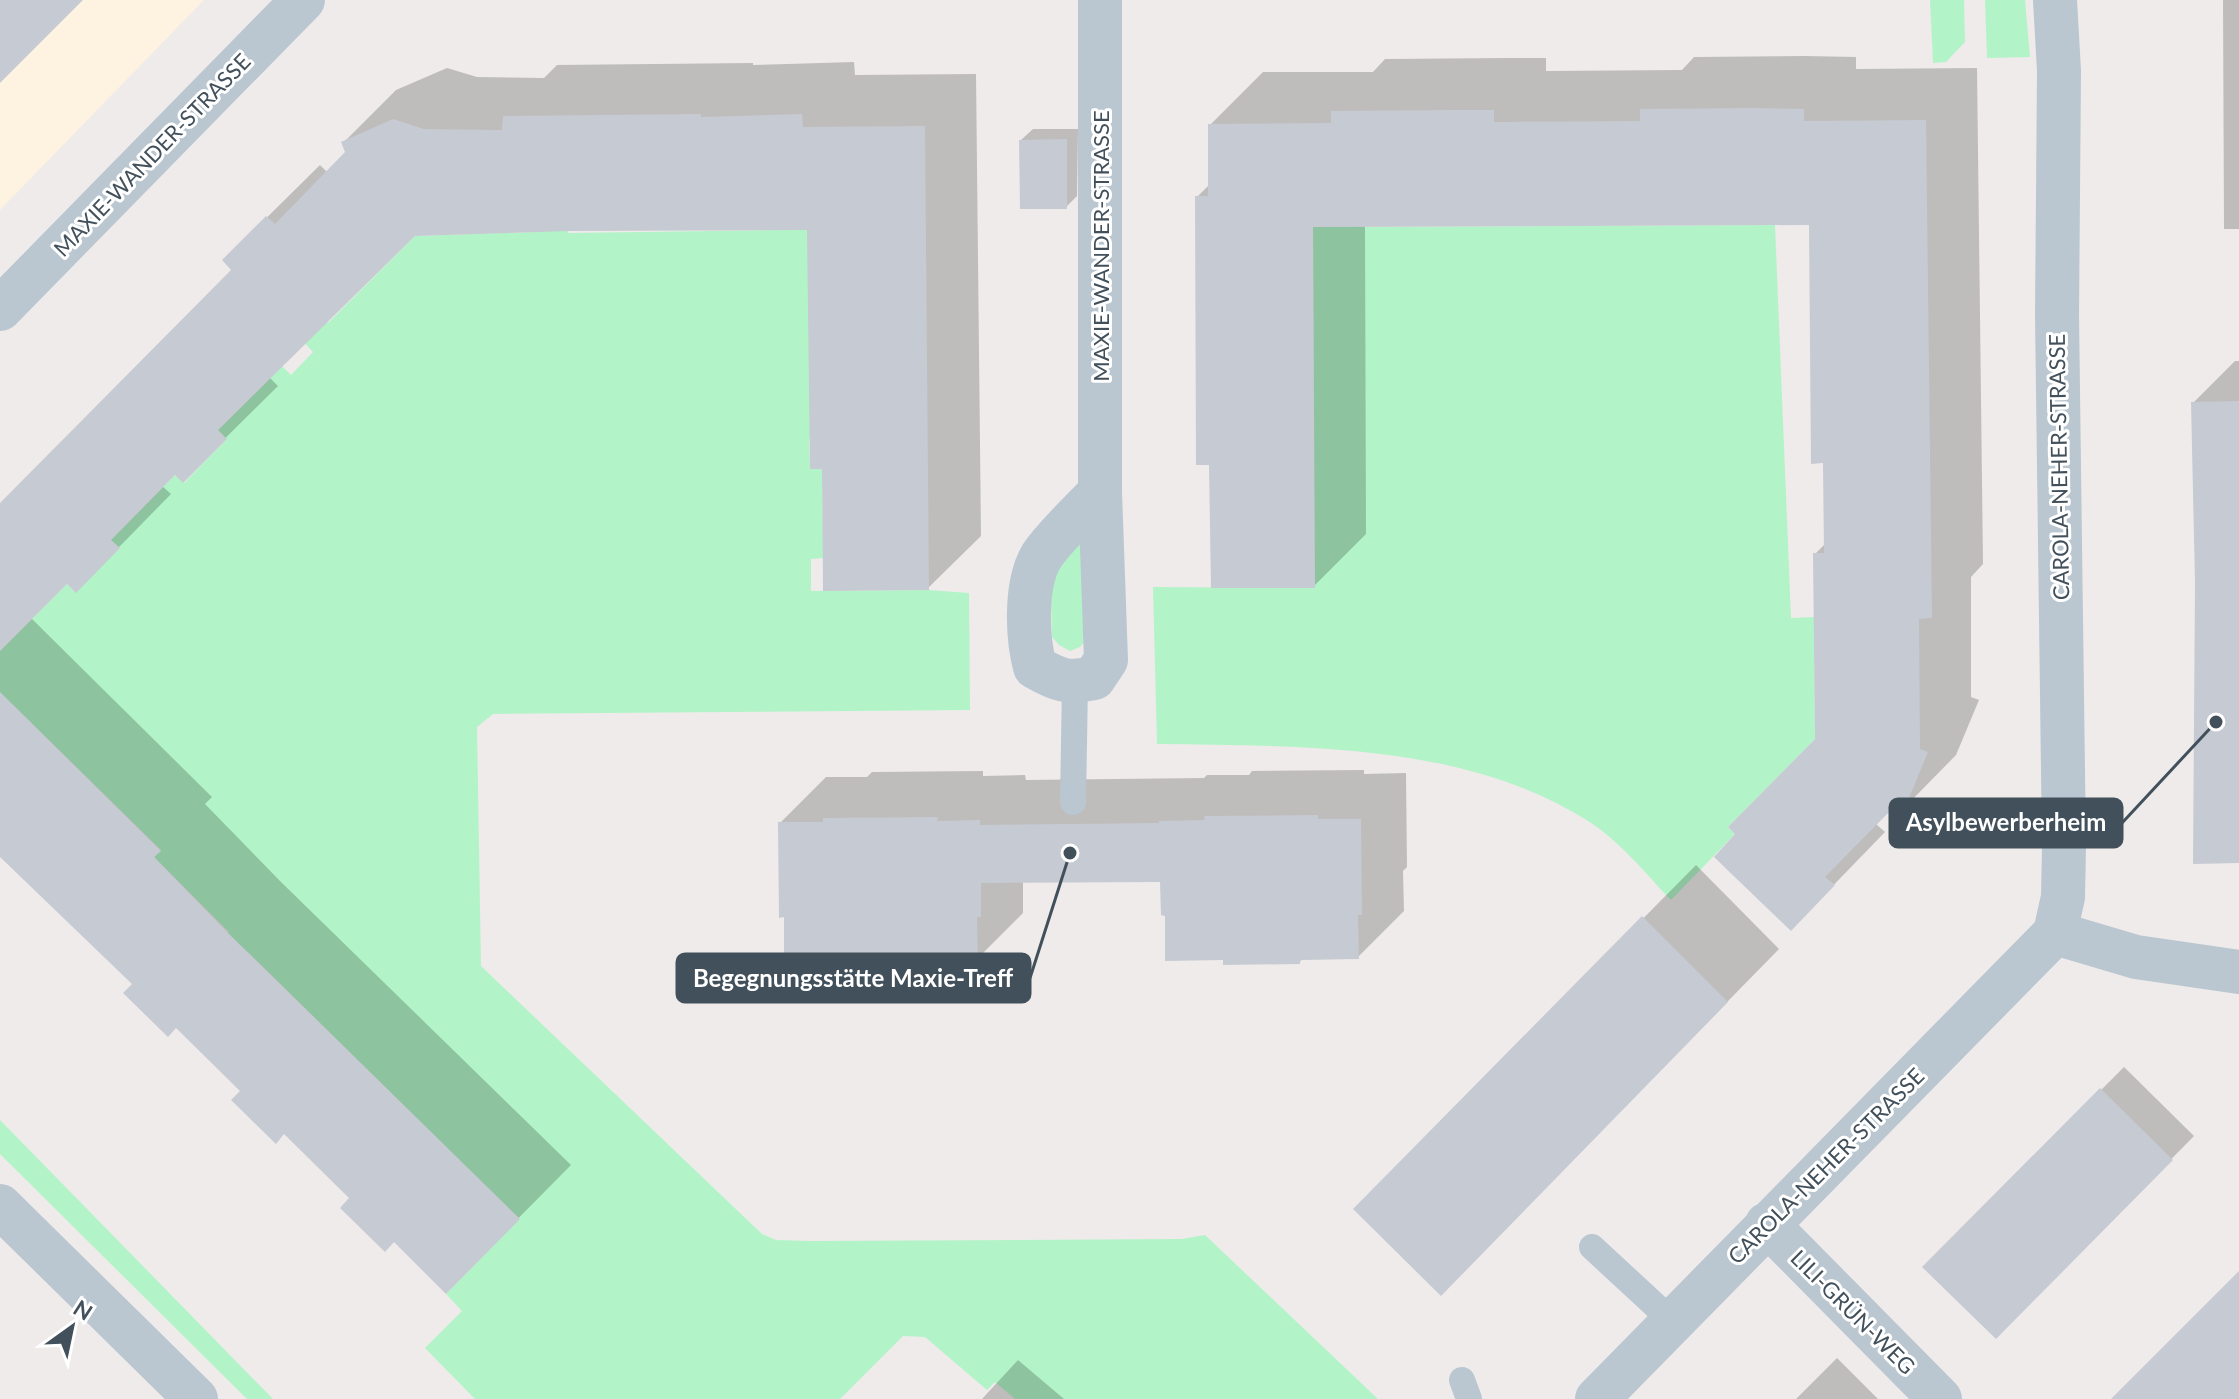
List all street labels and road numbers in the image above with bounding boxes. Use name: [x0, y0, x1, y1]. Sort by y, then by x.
street label: MAXIE-WANDER-STRASSE: [48, 48, 256, 262]
street label: MAXIE-WANDER-STRASSE: [1087, 110, 1114, 382]
street label: CAROLA-NEHER-STRASSE: [2043, 334, 2074, 600]
street label: CAROLA-NEHER-STRASSE: [1722, 1062, 1929, 1269]
street label: LILI-GRÜN-WEG: [1786, 1244, 1921, 1379]

